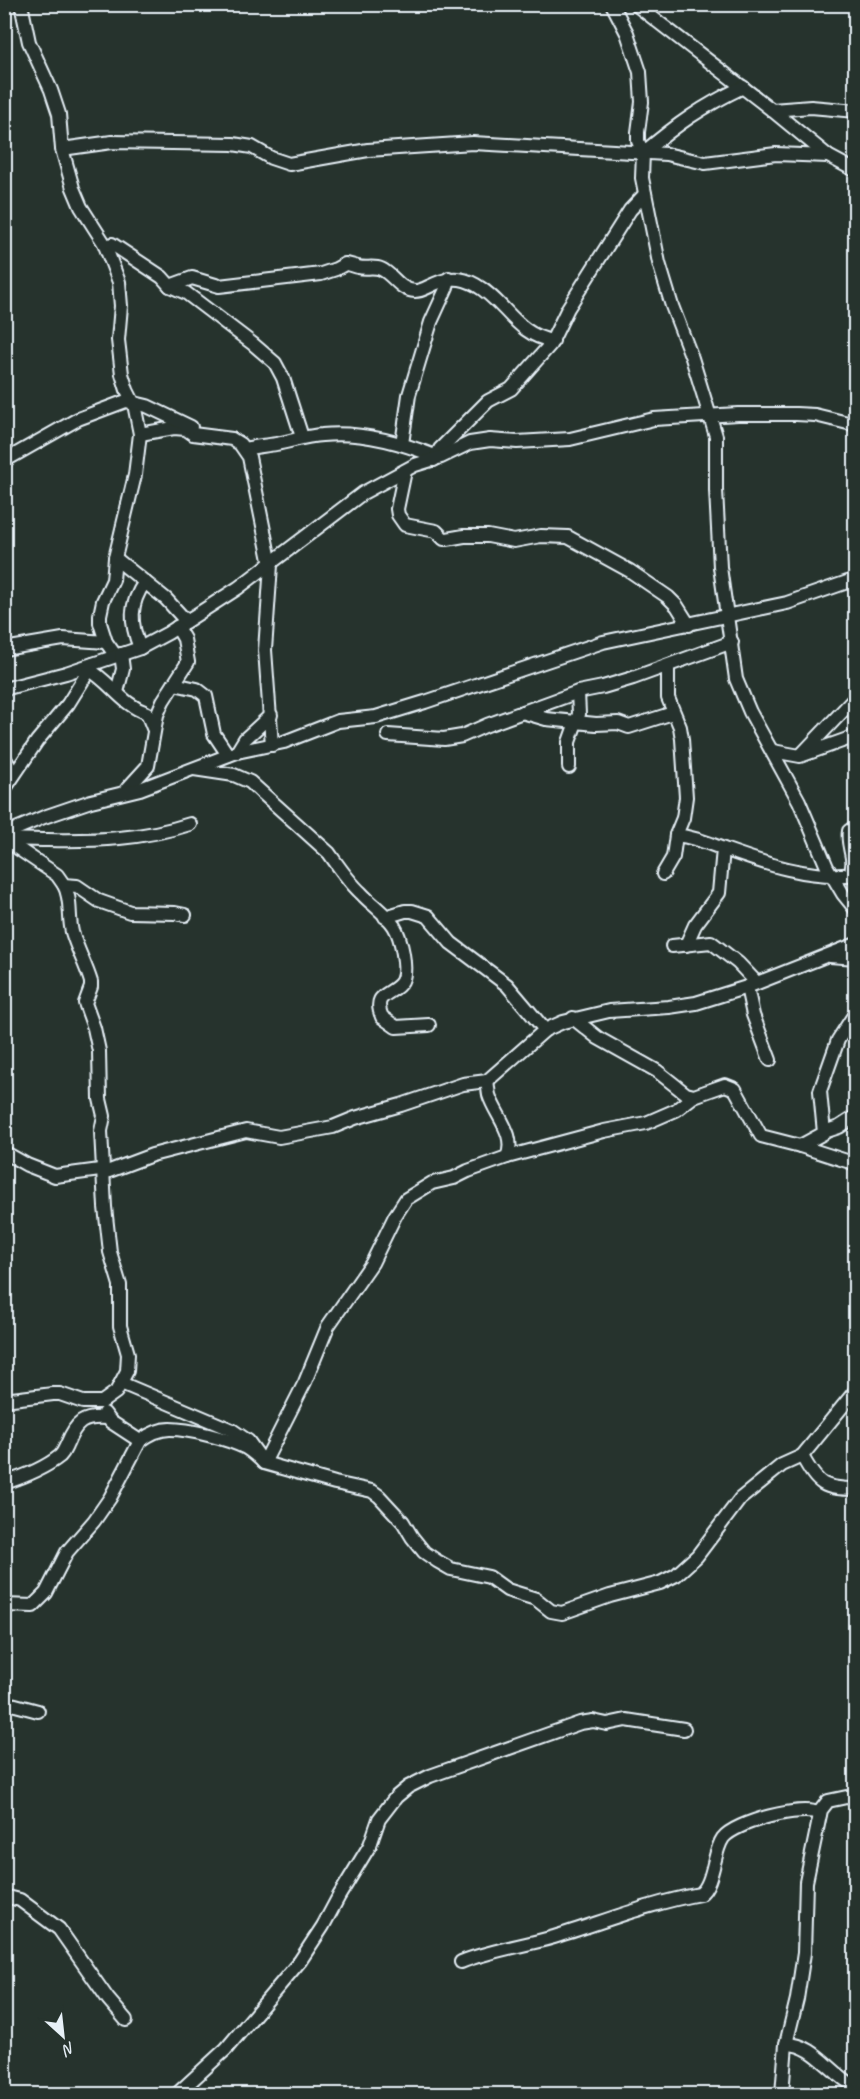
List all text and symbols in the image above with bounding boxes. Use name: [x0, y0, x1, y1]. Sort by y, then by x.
north arrow: [33, 2006, 93, 2066]
text: N: [58, 2037, 78, 2061]

